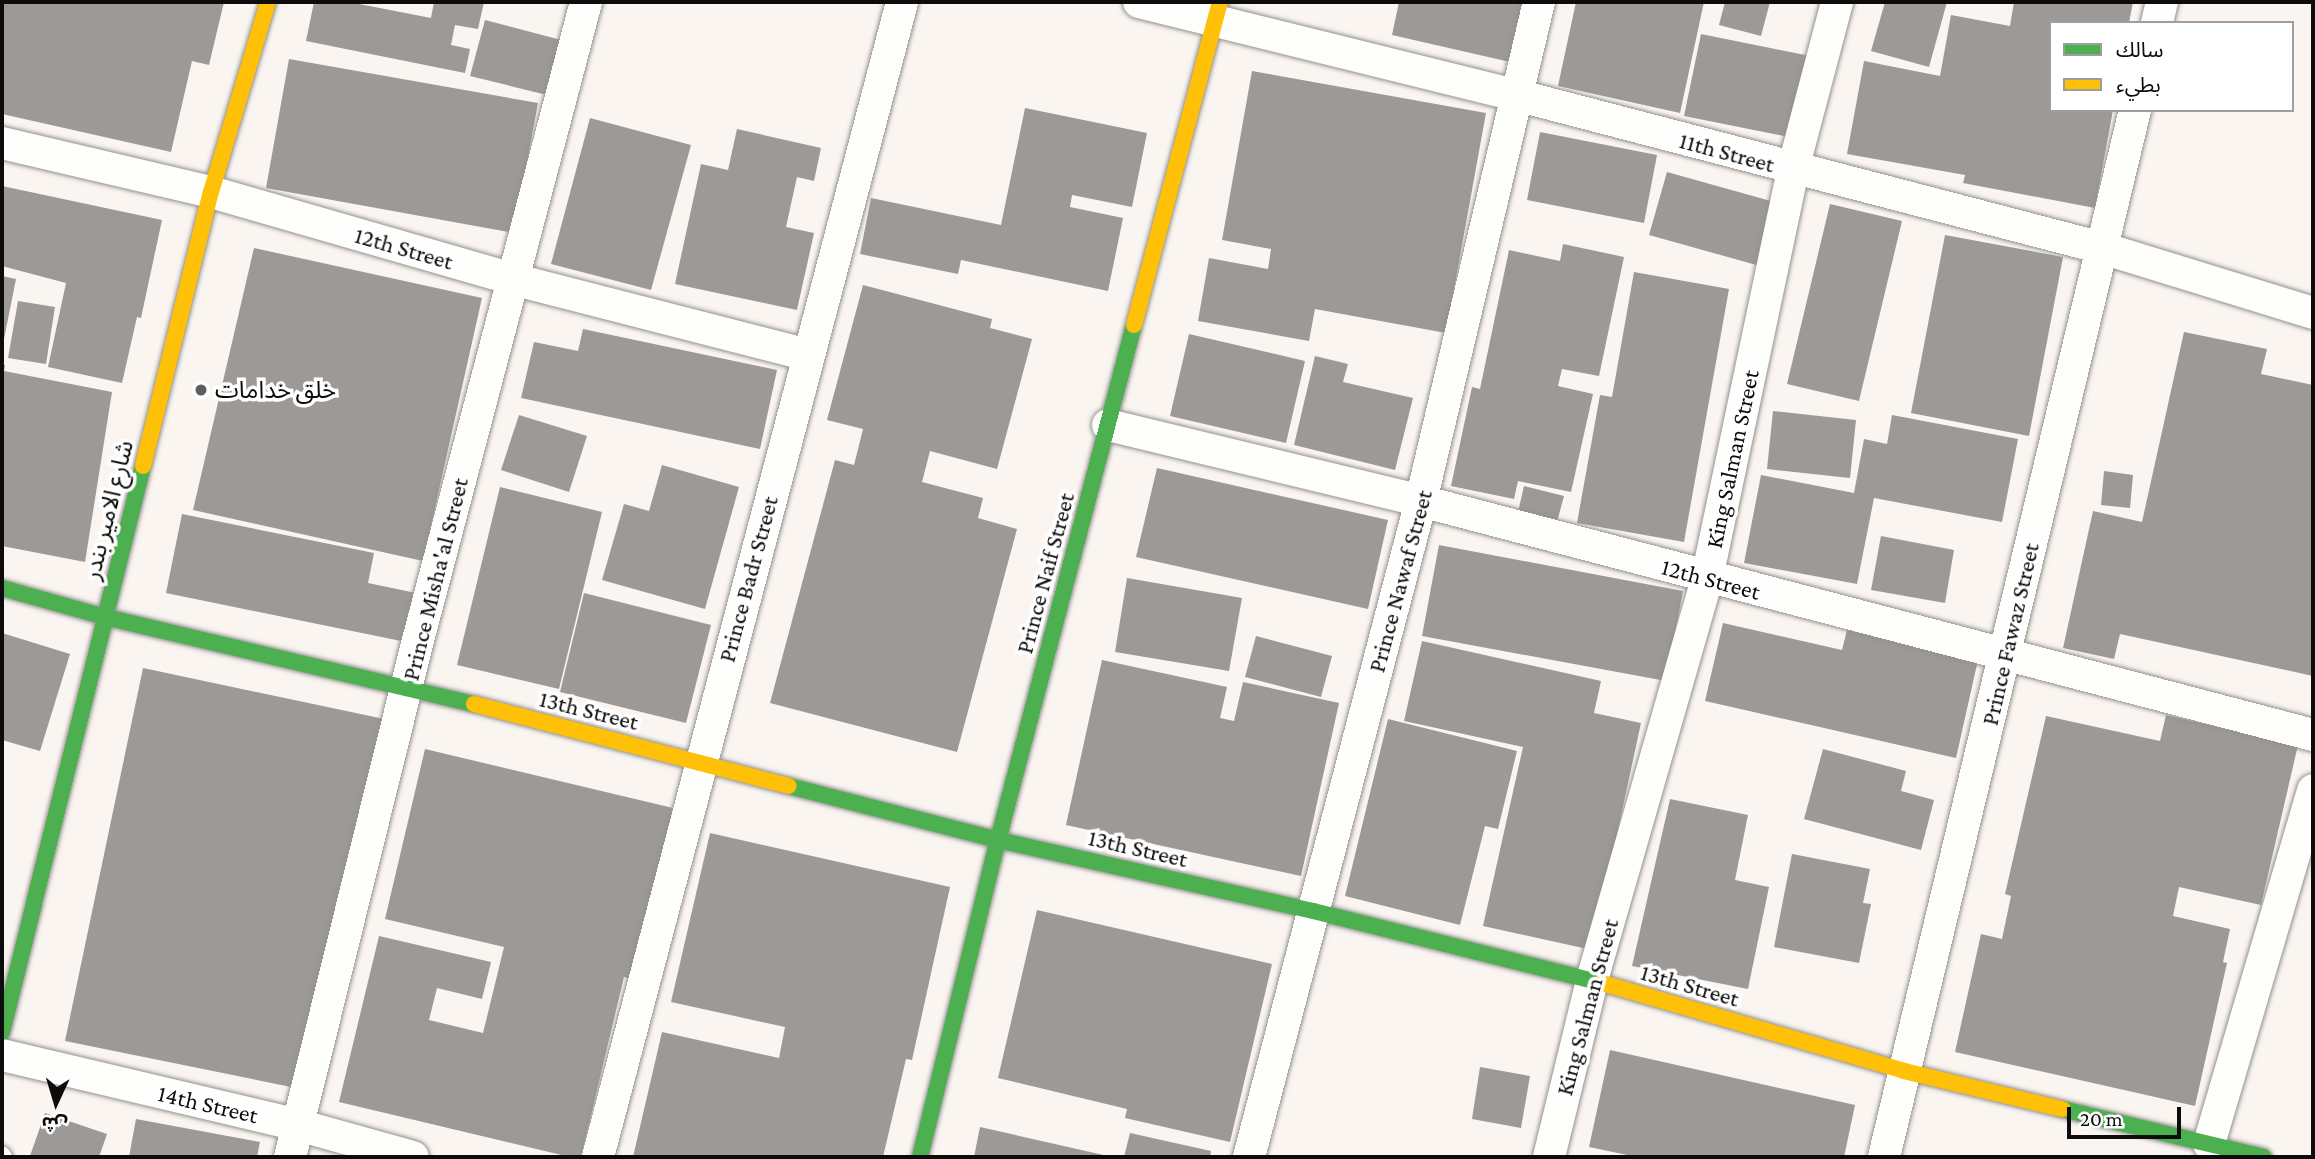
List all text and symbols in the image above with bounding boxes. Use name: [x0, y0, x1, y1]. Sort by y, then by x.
legend: [2049, 21, 2294, 112]
text: سالك: [2116, 38, 2163, 62]
text: بطيء: [2116, 73, 2161, 97]
street label: 11th Street: [1676, 125, 1778, 179]
street label: 12th Street: [352, 220, 456, 276]
street label: King Salman Street: [1699, 367, 1765, 551]
place label: خلق خدامات: [215, 376, 336, 404]
marker: خلق خدامات: [193, 382, 209, 398]
street label: شارع الامير بندر: [77, 437, 139, 583]
street label: Prince Misha'al Street: [396, 475, 474, 683]
street label: Prince Nawaf Street: [1362, 487, 1438, 675]
street label: Prince Naif Street: [1010, 489, 1080, 657]
street label: Prince Badr Street: [712, 493, 784, 665]
street label: Prince Fawaz Street: [1975, 540, 2045, 728]
street label: 12th Street: [1659, 552, 1763, 606]
street label: 13th Street: [537, 684, 641, 736]
street label: 13th Street: [1086, 823, 1190, 873]
street label: King Salman Street: [1550, 916, 1624, 1098]
street label: 13th Street: [1638, 957, 1742, 1013]
north arrow: [21, 1068, 91, 1138]
street label: 14th Street: [155, 1079, 261, 1129]
scale bar: [2070, 1092, 2184, 1136]
text: 20 m: [2080, 1107, 2123, 1131]
text: ش: [41, 1113, 68, 1136]

